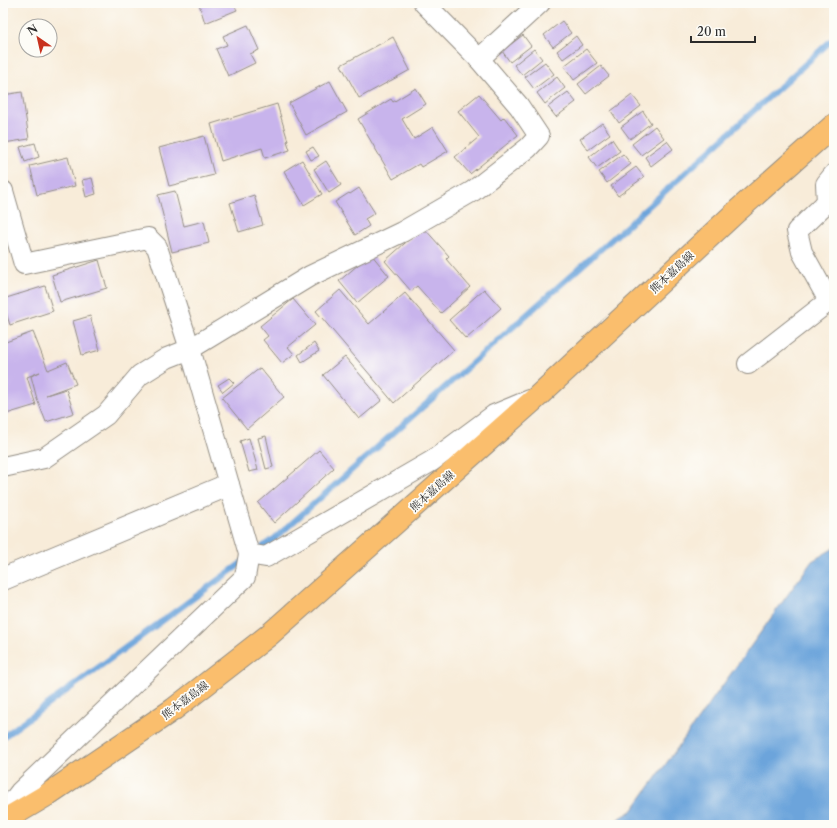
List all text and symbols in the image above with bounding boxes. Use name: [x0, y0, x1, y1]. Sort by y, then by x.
north arrow: [18, 18, 58, 58]
scale bar: [691, 18, 755, 44]
text: N: [25, 21, 41, 38]
text: 20 m: [697, 24, 726, 39]
street label: 熊本嘉島線: [647, 248, 697, 296]
street label: 熊本嘉島線: [407, 467, 457, 515]
street label: 熊本嘉島線: [159, 678, 211, 722]

